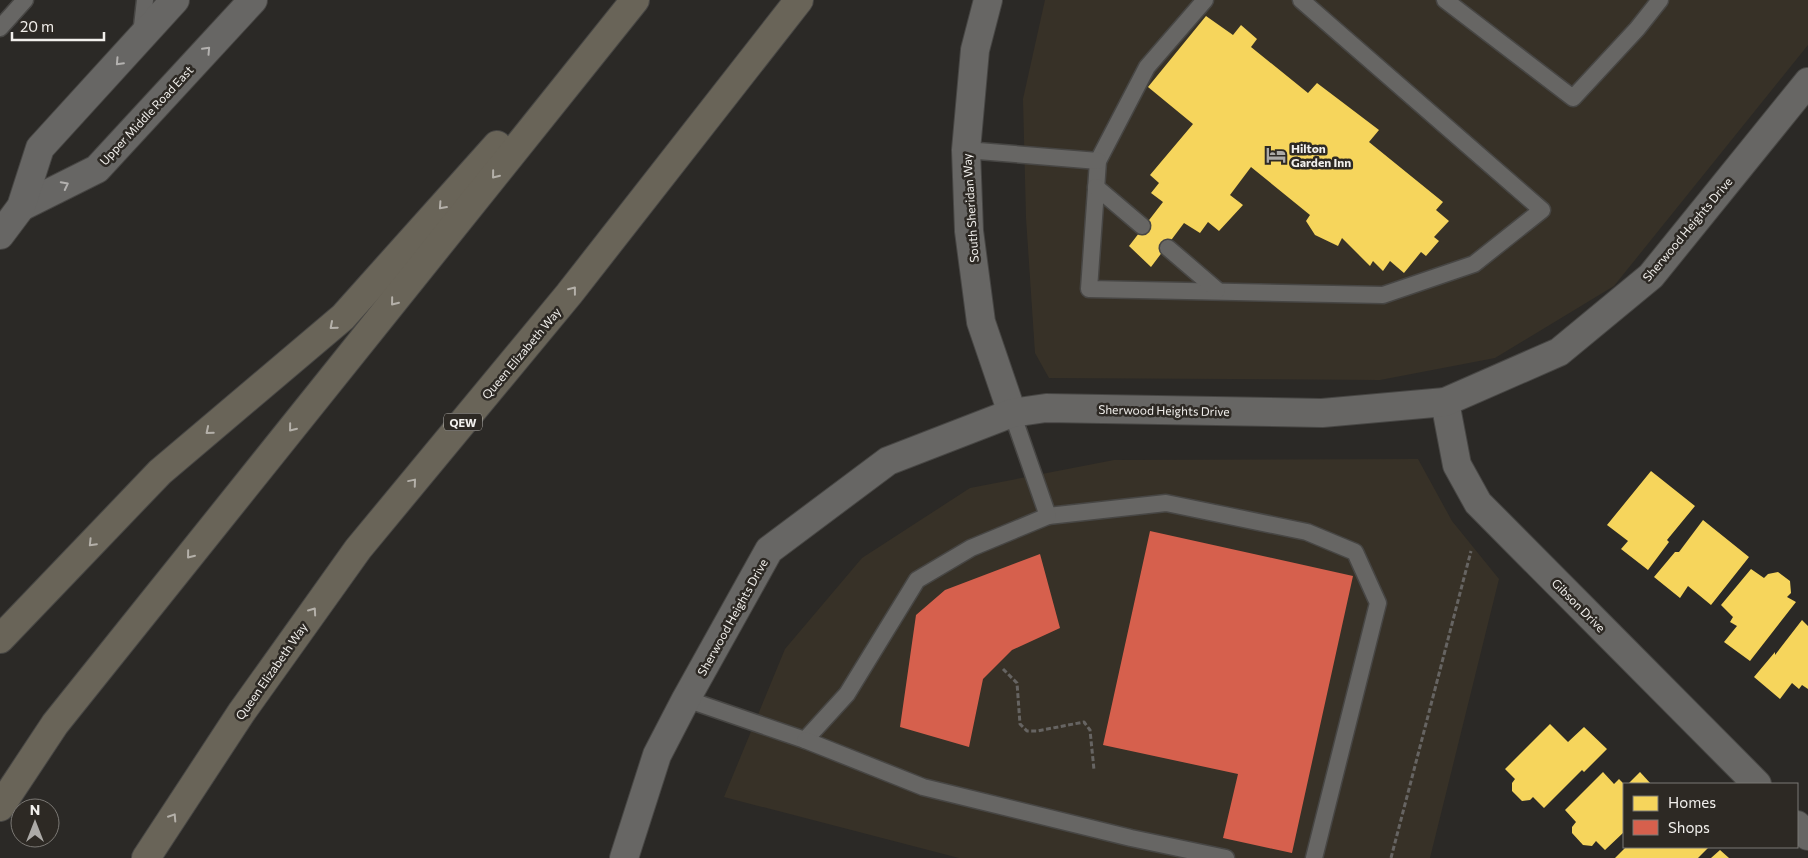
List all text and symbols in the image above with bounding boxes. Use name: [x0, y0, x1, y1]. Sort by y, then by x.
scale bar: [12, 10, 105, 42]
text: 20 m: [20, 17, 54, 35]
one-way arrow: [201, 47, 210, 56]
one-way arrow: [116, 57, 125, 66]
street label: Upper Middle Road East: [96, 62, 196, 168]
place label: Hilton Garden Inn: [1291, 141, 1351, 169]
hotel icon: Hilton Garden Inn: [1265, 144, 1287, 166]
street label: South Sheridan Way: [959, 153, 981, 263]
one-way arrow: [493, 169, 501, 178]
street label: Sherwood Heights Drive: [1639, 174, 1735, 284]
one-way arrow: [60, 181, 69, 191]
one-way arrow: [439, 200, 448, 209]
one-way arrow: [567, 287, 575, 296]
one-way arrow: [390, 296, 399, 305]
street label: Queen Elizabeth Way: [479, 304, 563, 402]
one-way arrow: [329, 320, 338, 329]
street label: Sherwood Heights Drive: [1098, 402, 1230, 418]
road number: QEW: [444, 414, 482, 431]
one-way arrow: [289, 423, 298, 432]
one-way arrow: [206, 425, 215, 434]
one-way arrow: [407, 479, 416, 488]
one-way arrow: [89, 538, 98, 547]
one-way arrow: [188, 549, 196, 558]
street label: Sherwood Heights Drive: [694, 556, 770, 678]
street label: Gibson Drive: [1549, 575, 1609, 635]
one-way arrow: [307, 607, 316, 617]
street label: Queen Elizabeth Way: [232, 620, 310, 722]
legend: [1623, 783, 1798, 848]
text: Homes: [1668, 793, 1716, 811]
north arrow: [10, 798, 60, 848]
text: N: [30, 801, 40, 818]
one-way arrow: [166, 814, 176, 823]
text: Shops: [1668, 818, 1710, 836]

